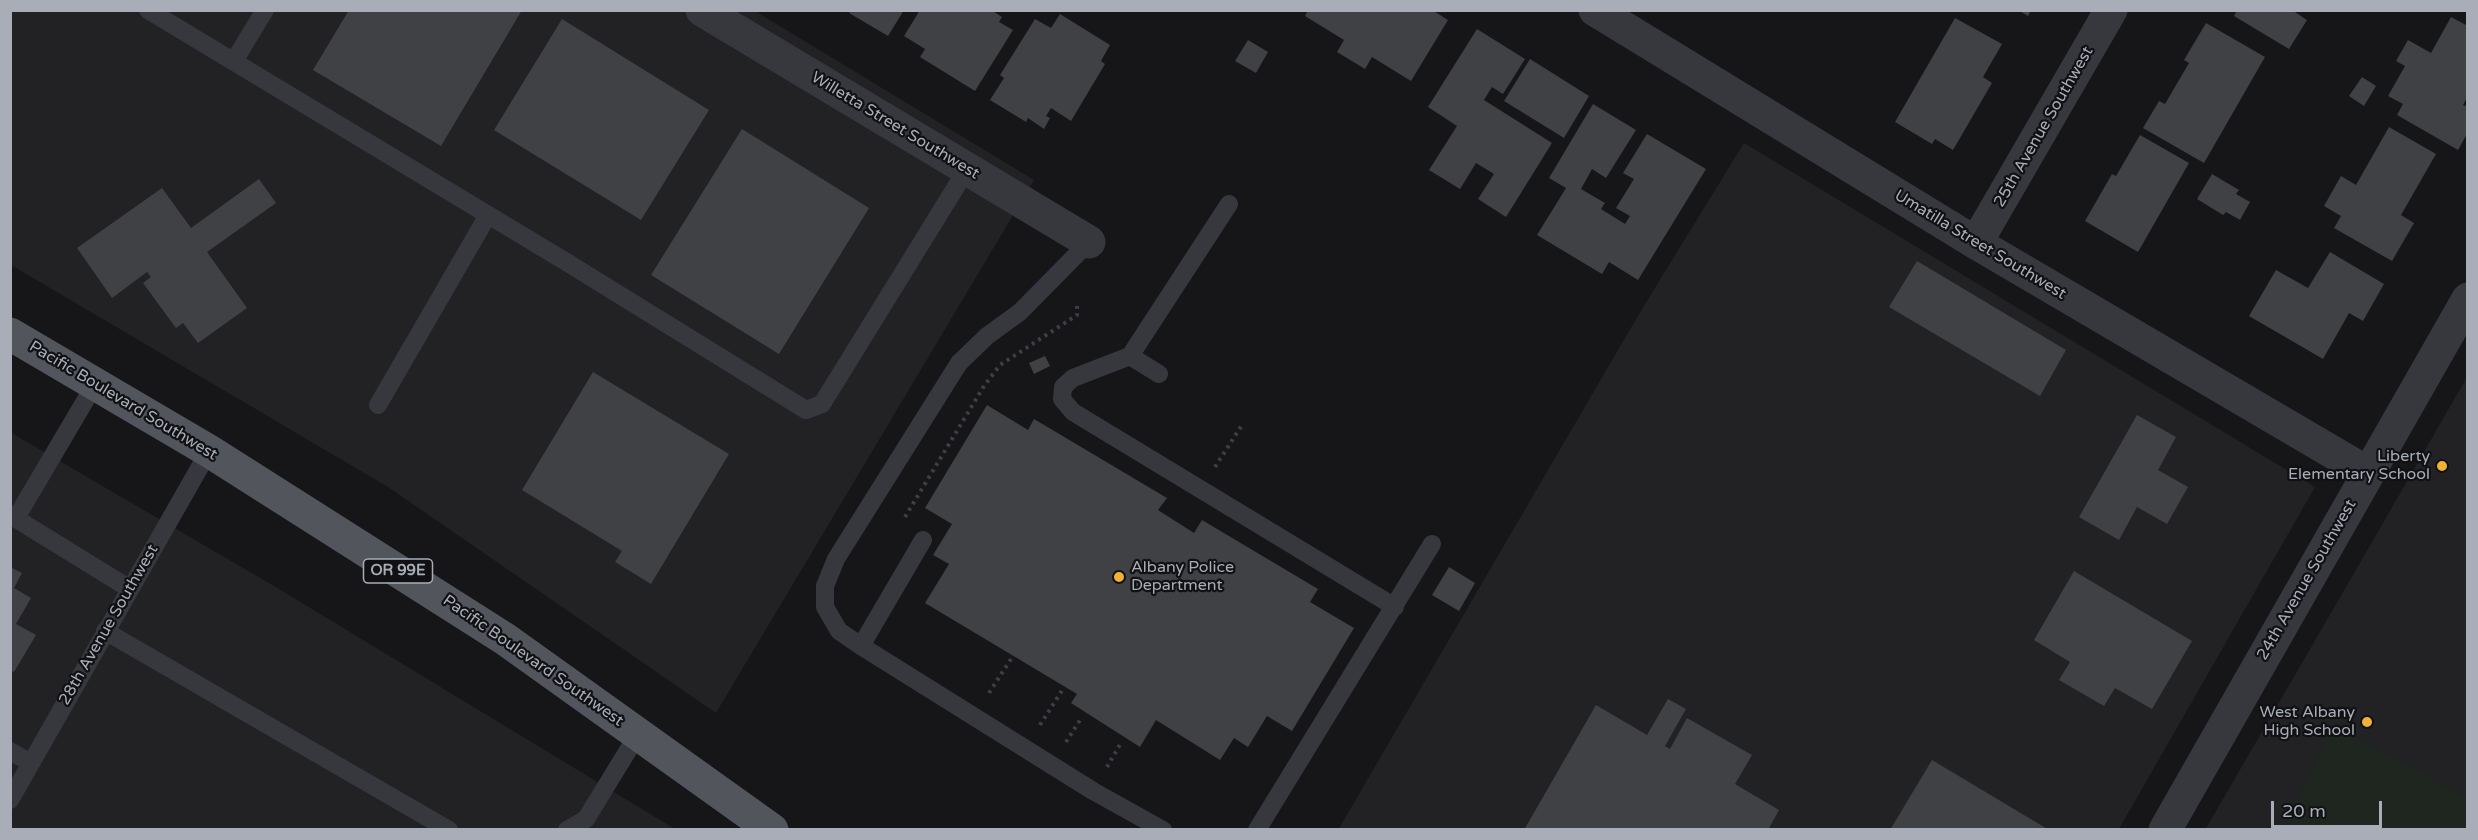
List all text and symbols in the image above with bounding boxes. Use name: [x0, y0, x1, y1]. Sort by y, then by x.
street label: 25th Avenue Southwest: [1990, 43, 2098, 211]
street label: Willetta Street Southwest: [807, 68, 983, 184]
street label: Umatilla Street Southwest: [1891, 186, 2069, 304]
street label: Pacific Boulevard Southwest: [25, 337, 221, 465]
place label: Liberty Elementary School: [2288, 447, 2430, 485]
marker: Liberty Elementary School: [2435, 459, 2449, 473]
street label: 24th Avenue Southwest: [2253, 496, 2361, 664]
street label: 28th Avenue Southwest: [55, 541, 163, 709]
place label: Albany Police Department: [1131, 558, 1234, 596]
road number: OR 99E: [364, 559, 432, 583]
marker: Albany Police Department: [1112, 570, 1126, 584]
street label: Pacific Boulevard Southwest: [439, 591, 627, 731]
place label: West Albany High School: [2259, 703, 2355, 741]
marker: West Albany High School: [2360, 715, 2374, 729]
scale bar: [2274, 789, 2385, 827]
text: 20 m: [2282, 800, 2326, 822]

